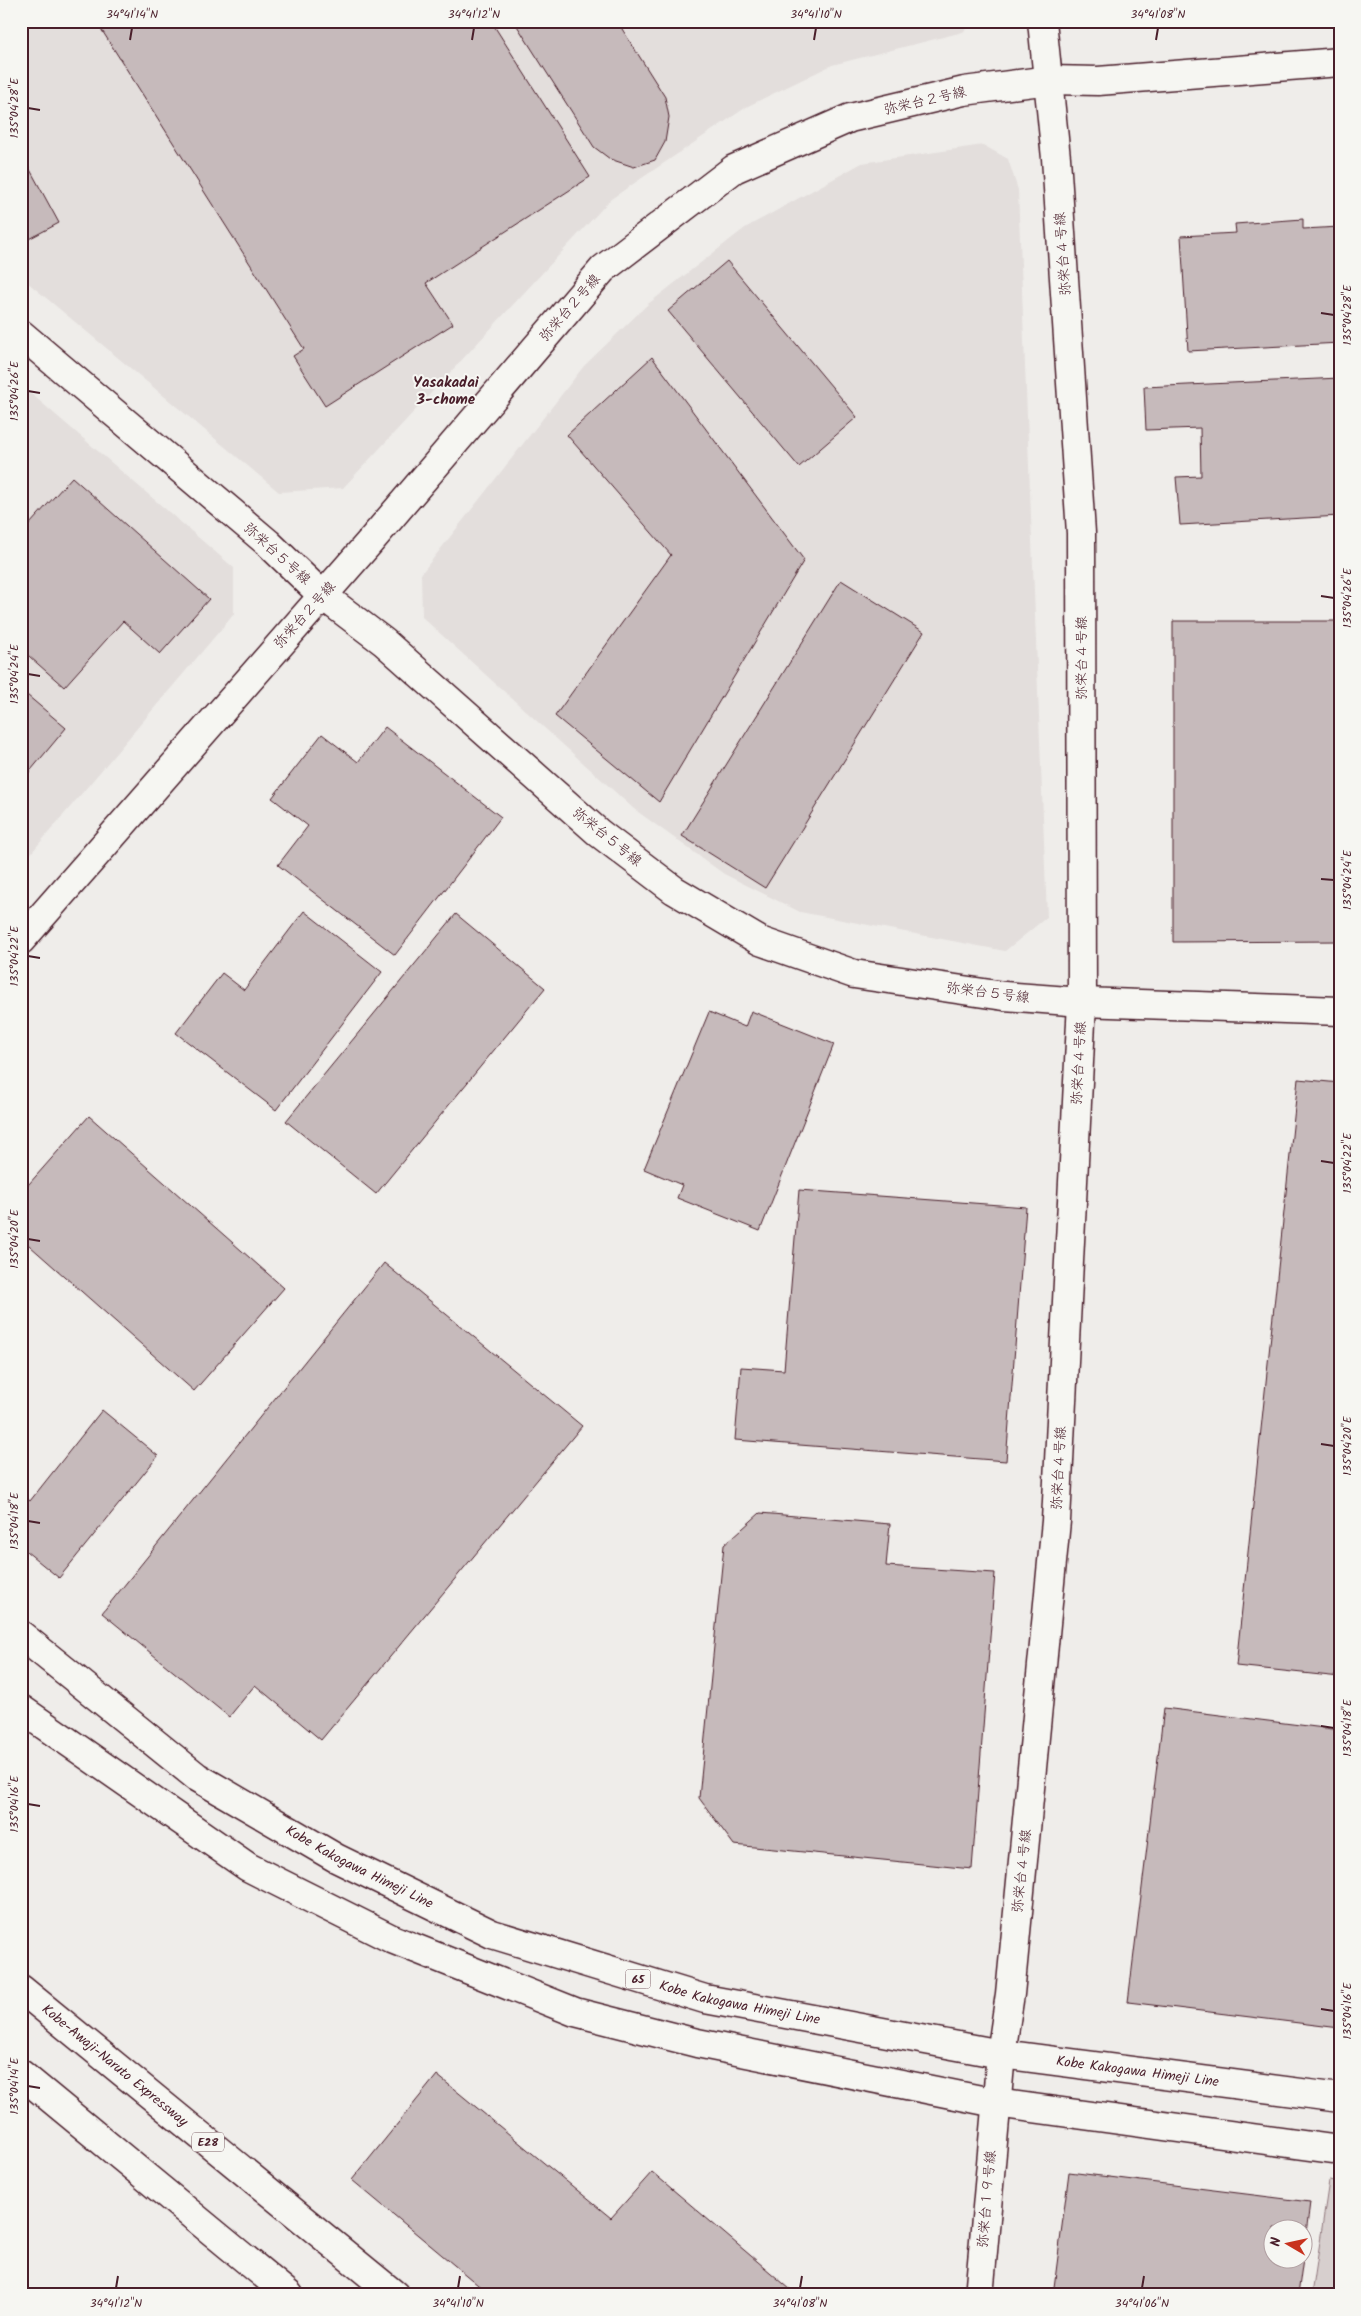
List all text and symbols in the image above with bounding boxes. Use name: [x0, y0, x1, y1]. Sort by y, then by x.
text: 34°41'14"N: [106, 5, 158, 24]
text: 34°41'12"N: [448, 5, 500, 24]
text: 34°41'10"N: [790, 5, 842, 24]
text: 34°41'08"N: [1131, 5, 1185, 24]
text: 135°04'28"E: [5, 77, 24, 138]
street label: 弥栄台２号線: [882, 81, 968, 121]
street label: 弥栄台４号線: [1049, 211, 1077, 297]
street label: 弥栄台２号線: [534, 269, 606, 347]
text: 135°04'28"E: [1338, 284, 1357, 345]
text: 135°04'26"E: [5, 360, 24, 421]
district label: Yasakadai 3-chome: [413, 371, 480, 412]
street label: 弥栄台５号線: [238, 518, 316, 590]
text: 135°04'26"E: [1338, 567, 1357, 628]
street label: 弥栄台２号線: [269, 576, 341, 654]
street label: 弥栄台４号線: [1071, 616, 1093, 700]
text: 135°04'24"E: [5, 643, 24, 704]
street label: 弥栄台５号線: [567, 802, 647, 872]
text: 135°04'24"E: [1338, 849, 1357, 910]
text: 135°04'22"E: [5, 925, 24, 986]
street label: 弥栄台５号線: [945, 977, 1031, 1009]
street label: 弥栄台４号線: [1066, 1020, 1092, 1106]
text: 135°04'22"E: [1338, 1132, 1357, 1193]
text: 135°04'20"E: [5, 1208, 24, 1269]
text: 135°04'20"E: [1338, 1415, 1357, 1476]
street label: 弥栄台４号線: [1046, 1425, 1072, 1511]
text: 135°04'18"E: [5, 1491, 24, 1550]
text: 135°04'18"E: [1338, 1698, 1357, 1757]
text: 135°04'16"E: [5, 1775, 24, 1832]
street label: Kobe Kakogawa Himeji Line: [281, 1820, 438, 1915]
street label: 弥栄台４号線: [1007, 1828, 1037, 1914]
road number: 65: [626, 1970, 650, 1988]
street label: Kobe Kakogawa Himeji Line: [657, 1975, 823, 2031]
text: 135°04'16"E: [1338, 1982, 1357, 2039]
street label: Kobe-Awaji-Naruto Expressway: [37, 1999, 193, 2133]
street label: Kobe Kakogawa Himeji Line: [1055, 2050, 1221, 2093]
text: 135°04'14"E: [5, 2057, 24, 2114]
road number: E28: [192, 2132, 224, 2152]
street label: 弥栄台１９号線: [972, 2149, 1002, 2249]
north arrow: [1264, 2218, 1314, 2268]
text: N: [1265, 2236, 1288, 2248]
text: 34°41'12"N: [90, 2294, 142, 2313]
text: 34°41'10"N: [432, 2294, 484, 2313]
text: 34°41'08"N: [773, 2294, 827, 2313]
text: 34°41'06"N: [1115, 2294, 1169, 2313]

